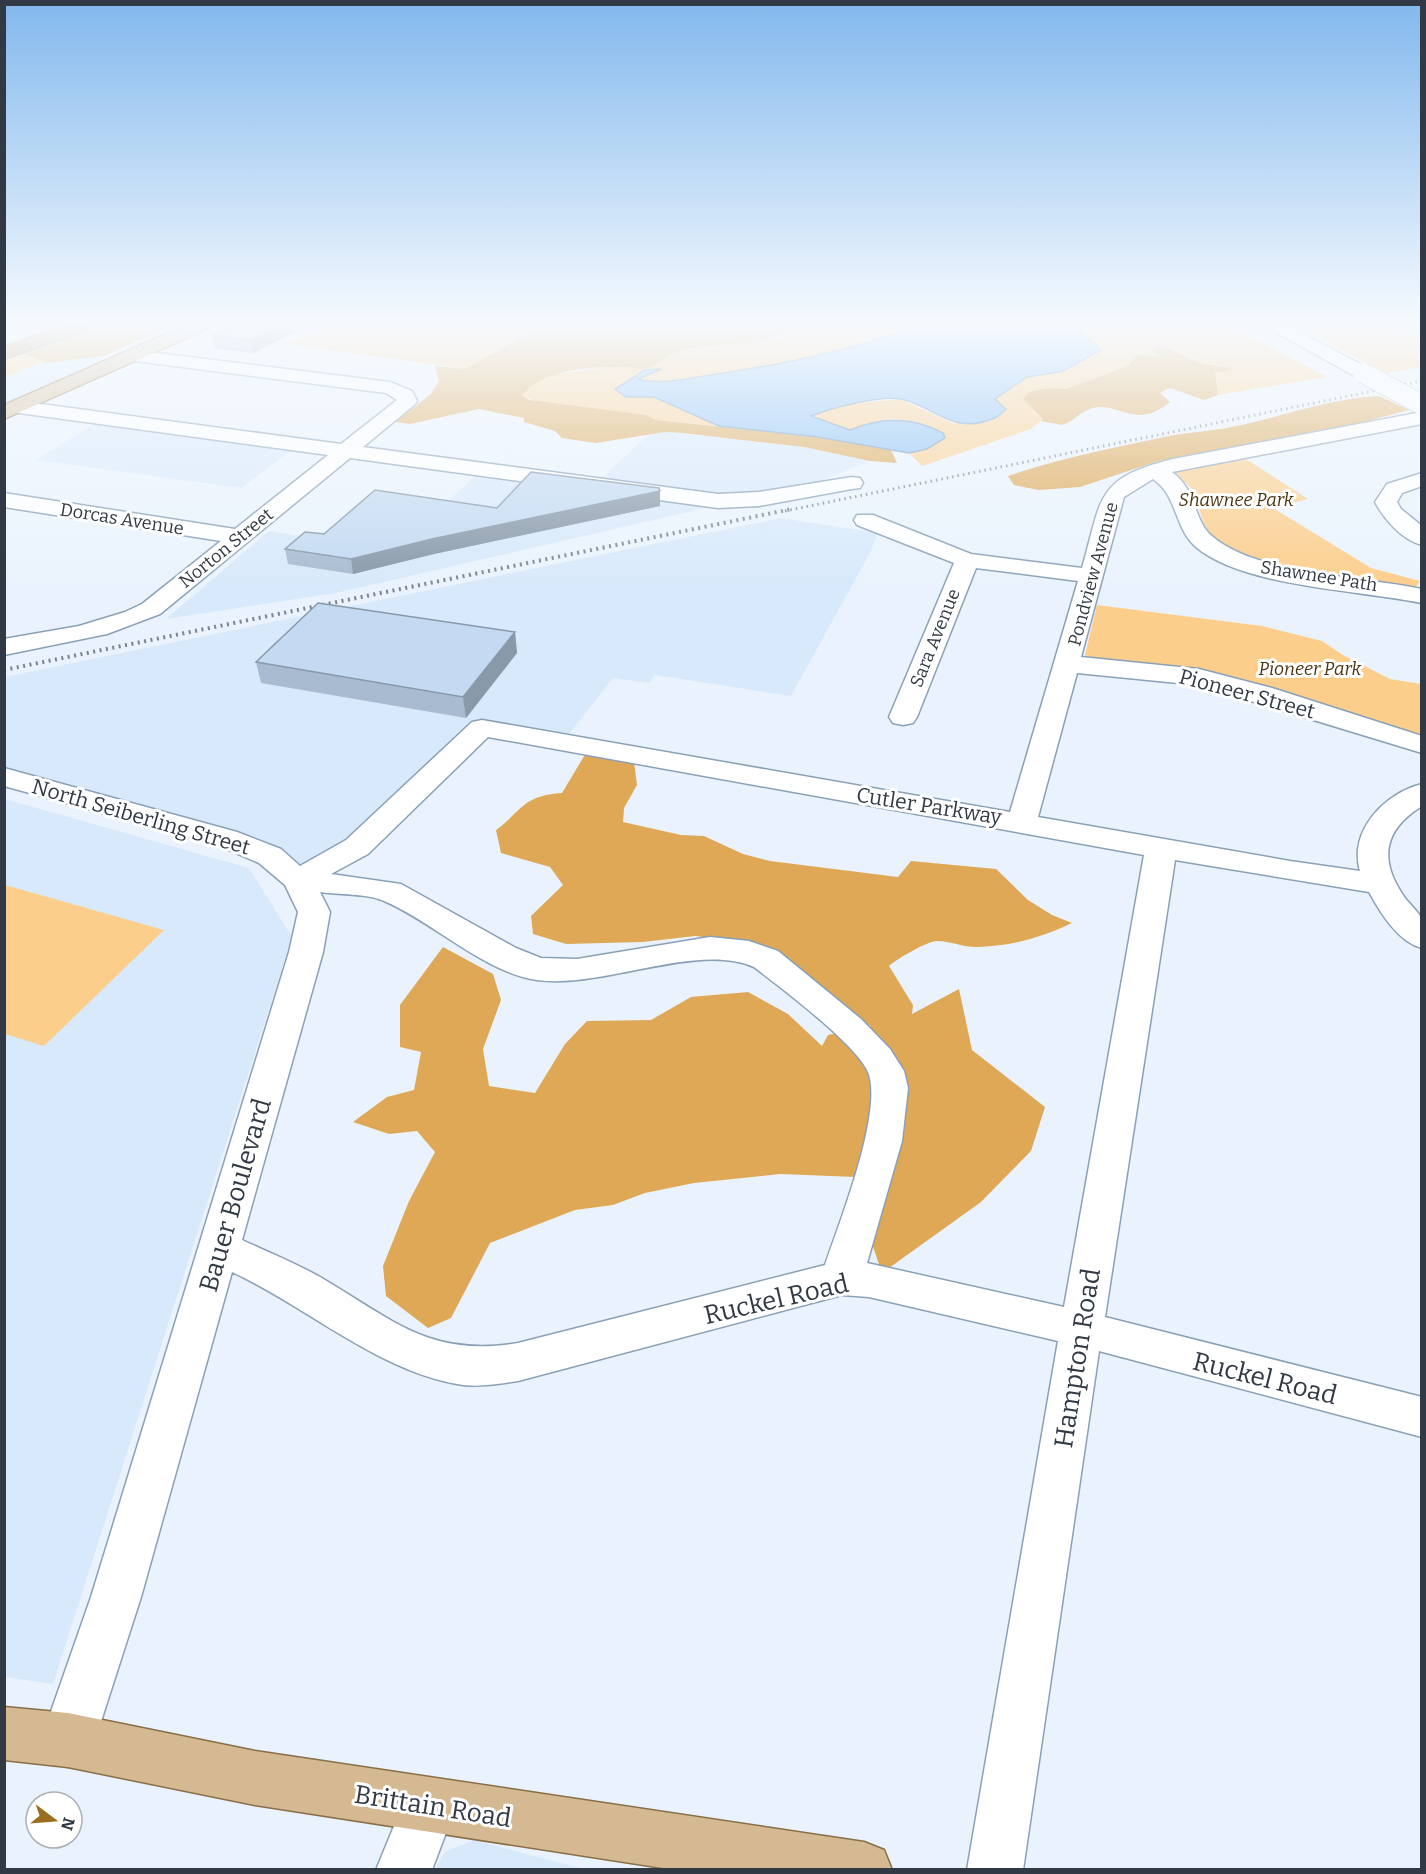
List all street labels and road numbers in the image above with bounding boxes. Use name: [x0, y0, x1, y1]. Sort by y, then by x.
street label: Dorcas Avenue: [59, 498, 185, 540]
street label: Pondview Avenue: [1063, 500, 1123, 648]
street label: Norton Street: [175, 503, 278, 593]
street label: Shawnee Path: [1259, 556, 1379, 596]
street label: Sara Avenue: [905, 586, 965, 690]
street label: Pioneer Street: [1176, 663, 1318, 725]
street label: North Seiberling Street: [29, 773, 253, 861]
street label: Cutler Parkway: [855, 782, 1004, 830]
street label: Bauer Boulevard: [193, 1095, 278, 1295]
street label: Hampton Road: [1048, 1266, 1107, 1450]
street label: Ruckel Road: [701, 1268, 851, 1331]
street label: Ruckel Road: [1190, 1346, 1340, 1411]
street label: Brittain Road: [352, 1779, 514, 1834]

